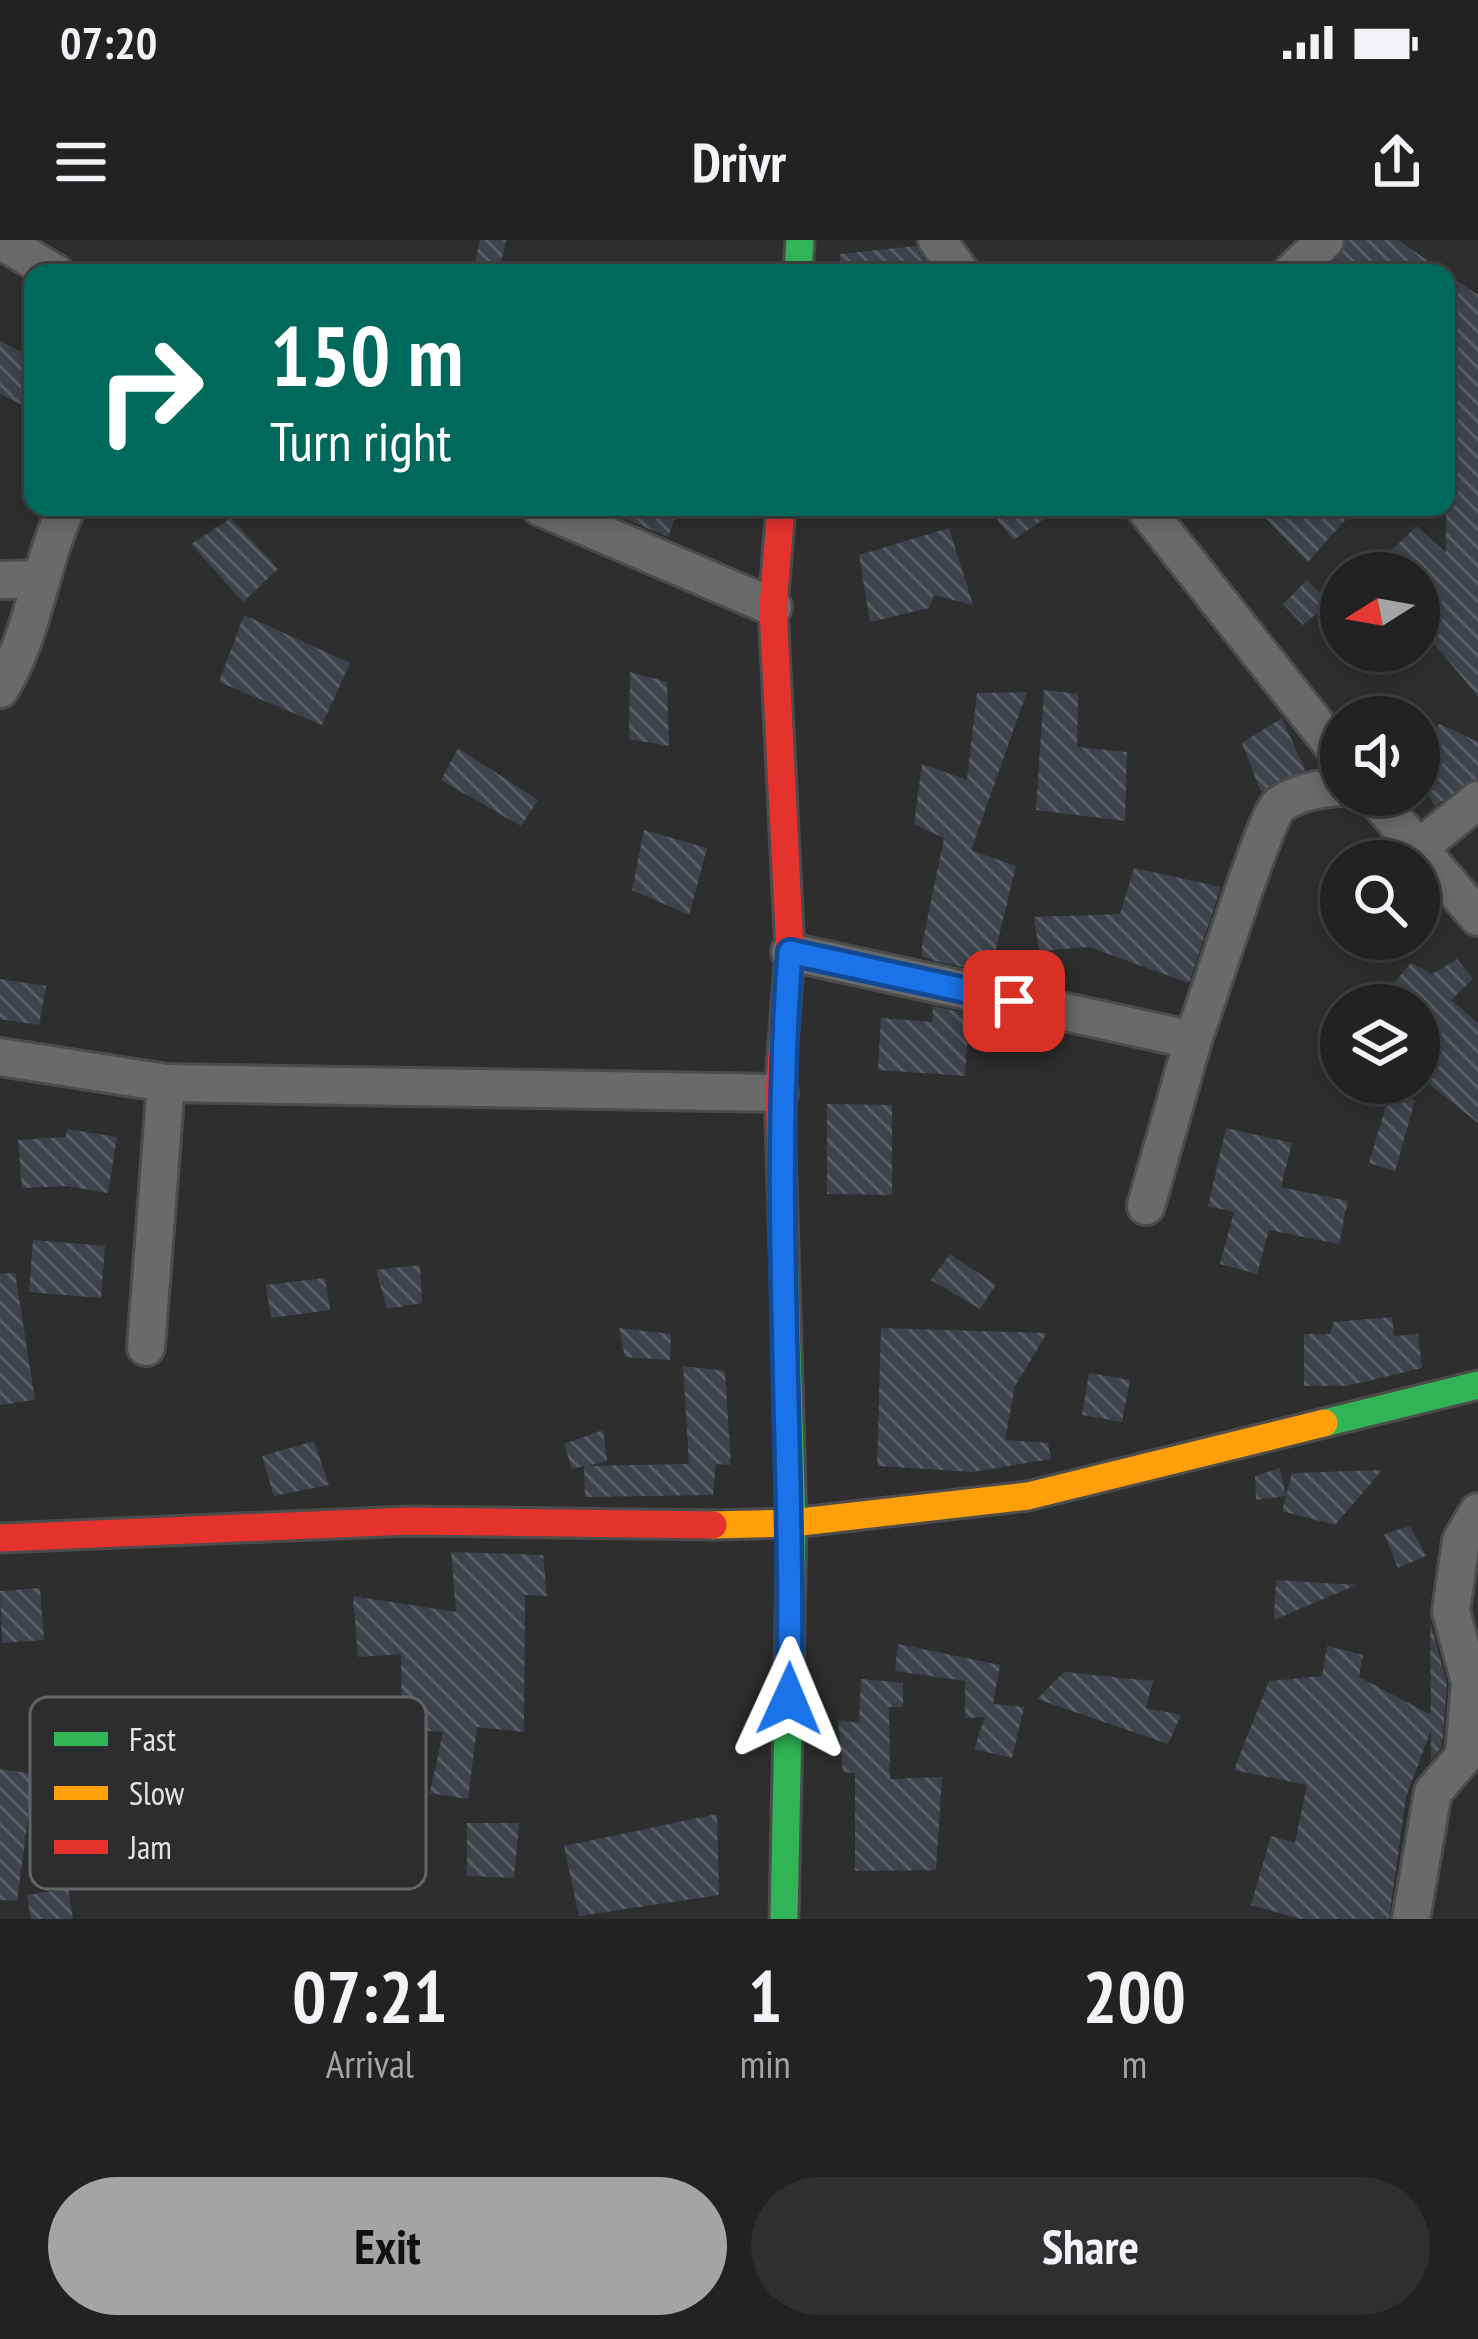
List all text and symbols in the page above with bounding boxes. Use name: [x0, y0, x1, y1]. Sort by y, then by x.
text: 07:20: [60, 13, 157, 71]
text: Drivr: [692, 127, 786, 197]
icon: menu: [48, 129, 114, 195]
icon: share: [1364, 129, 1430, 195]
text: 150 m: [270, 300, 463, 409]
icon: right: [72, 312, 228, 468]
text: Turn right: [270, 406, 451, 476]
north arrow: [1320, 552, 1440, 672]
map controls: [1320, 552, 1440, 1104]
button: sound: [1320, 696, 1440, 816]
button: search: [1320, 840, 1440, 960]
pin: [963, 950, 1065, 1052]
icon: arrive: [981, 968, 1047, 1034]
button: layers: [1320, 984, 1440, 1104]
position arrow: [726, 1636, 852, 1762]
legend: [30, 1697, 426, 1889]
text: Fast: [129, 1717, 176, 1760]
text: Slow: [129, 1771, 185, 1814]
text: Jam: [128, 1825, 172, 1868]
text: 07:21: [292, 1949, 448, 2042]
text: 1: [748, 1949, 782, 2042]
text: 200: [1083, 1949, 1186, 2042]
text: Arrival: [326, 2038, 414, 2089]
text: min: [740, 2038, 791, 2089]
text: m: [1122, 2038, 1147, 2089]
button: Exit: [48, 2177, 727, 2315]
button: Share: [751, 2177, 1430, 2315]

